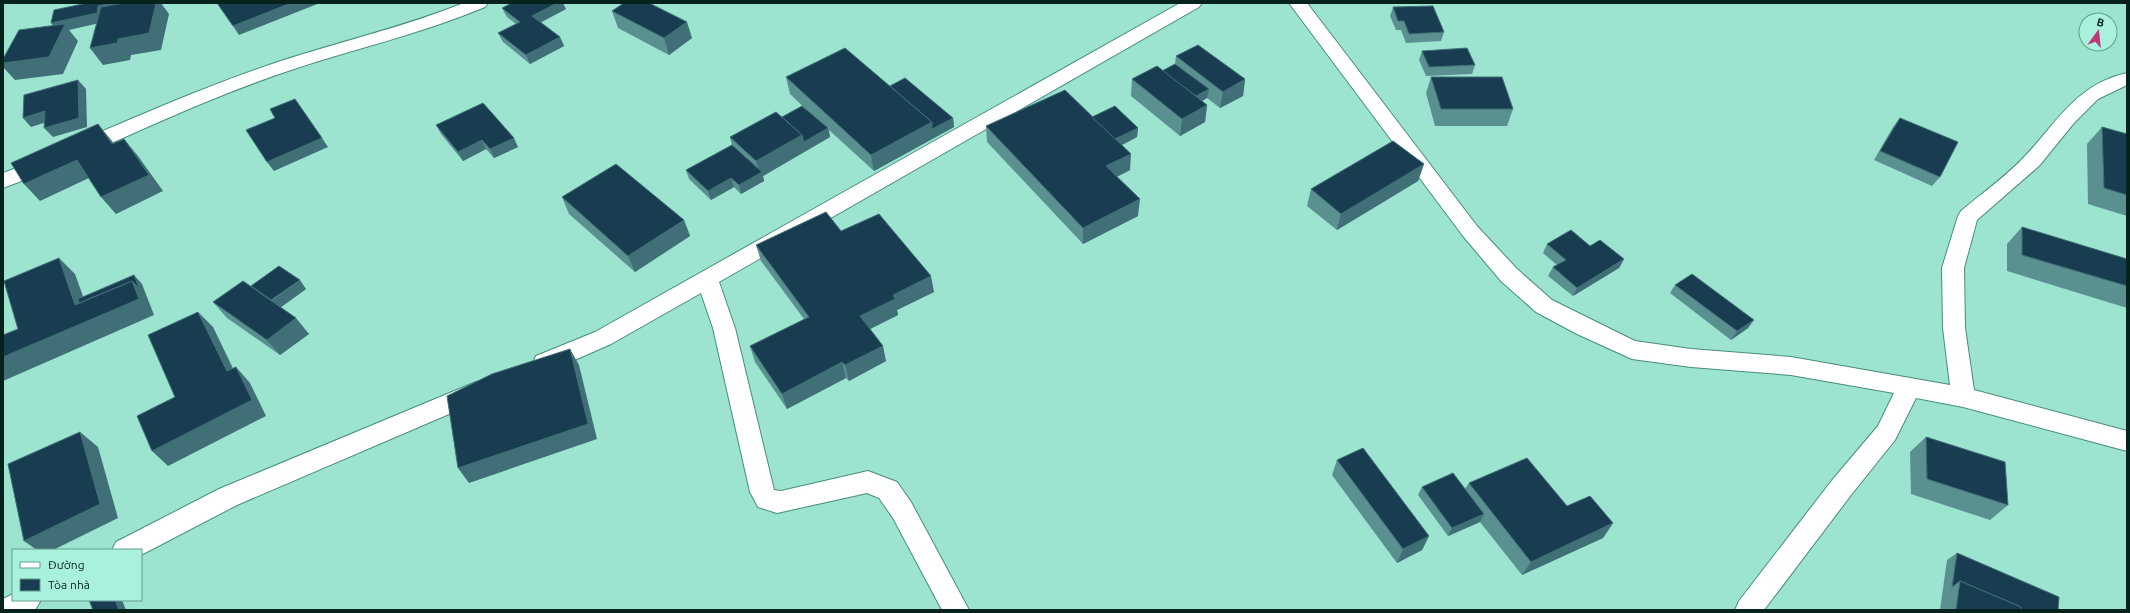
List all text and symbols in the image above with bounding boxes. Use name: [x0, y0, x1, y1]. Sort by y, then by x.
north arrow: [2078, 12, 2118, 52]
text: B: [2096, 16, 2106, 29]
legend: [12, 549, 142, 601]
text: Đường: [48, 558, 85, 571]
text: Tòa nhà: [48, 578, 90, 591]

